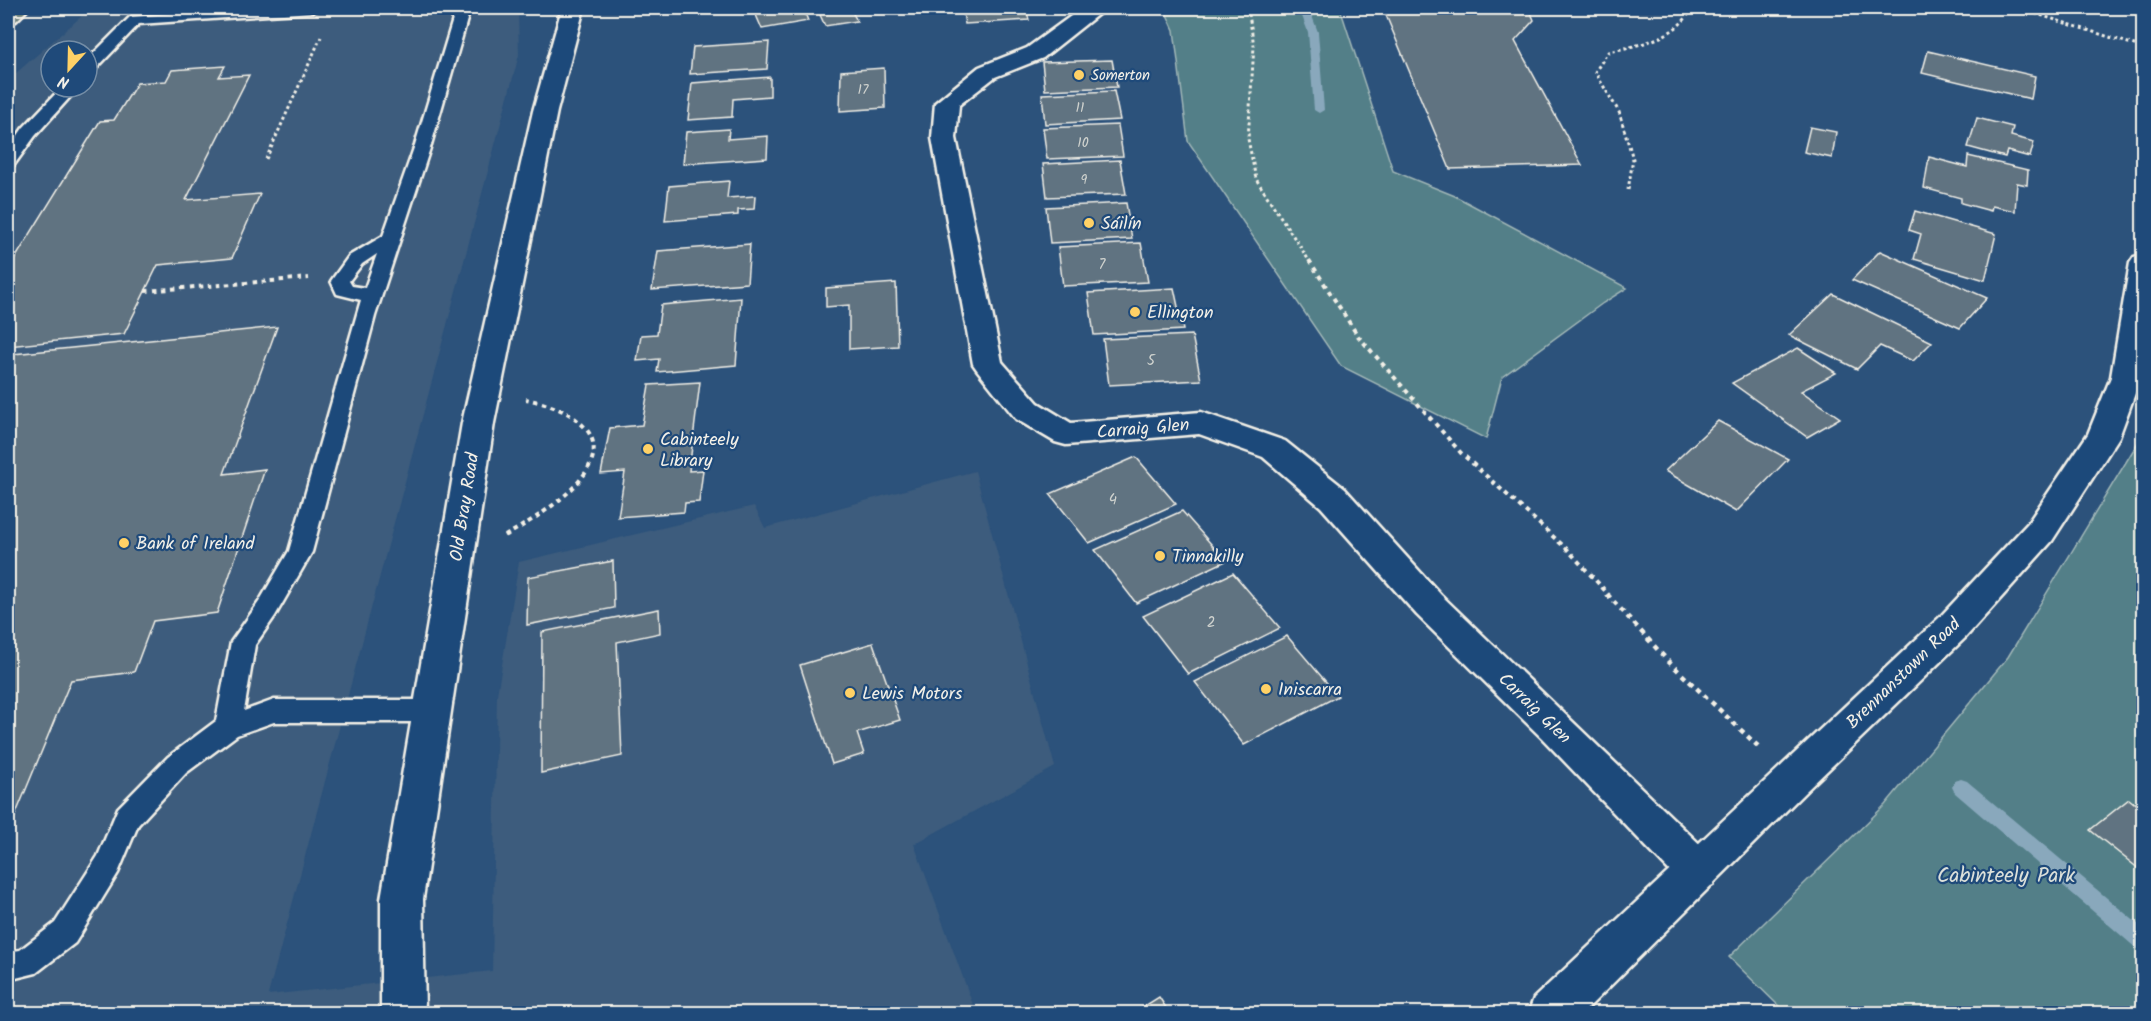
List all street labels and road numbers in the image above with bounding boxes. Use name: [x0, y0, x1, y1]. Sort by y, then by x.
street label: Carraig Glen: [1096, 411, 1191, 448]
street label: Old Bray Road: [443, 450, 489, 563]
street label: Brennanstown Road: [1840, 611, 1969, 737]
street label: Carraig Glen: [1491, 666, 1577, 752]

